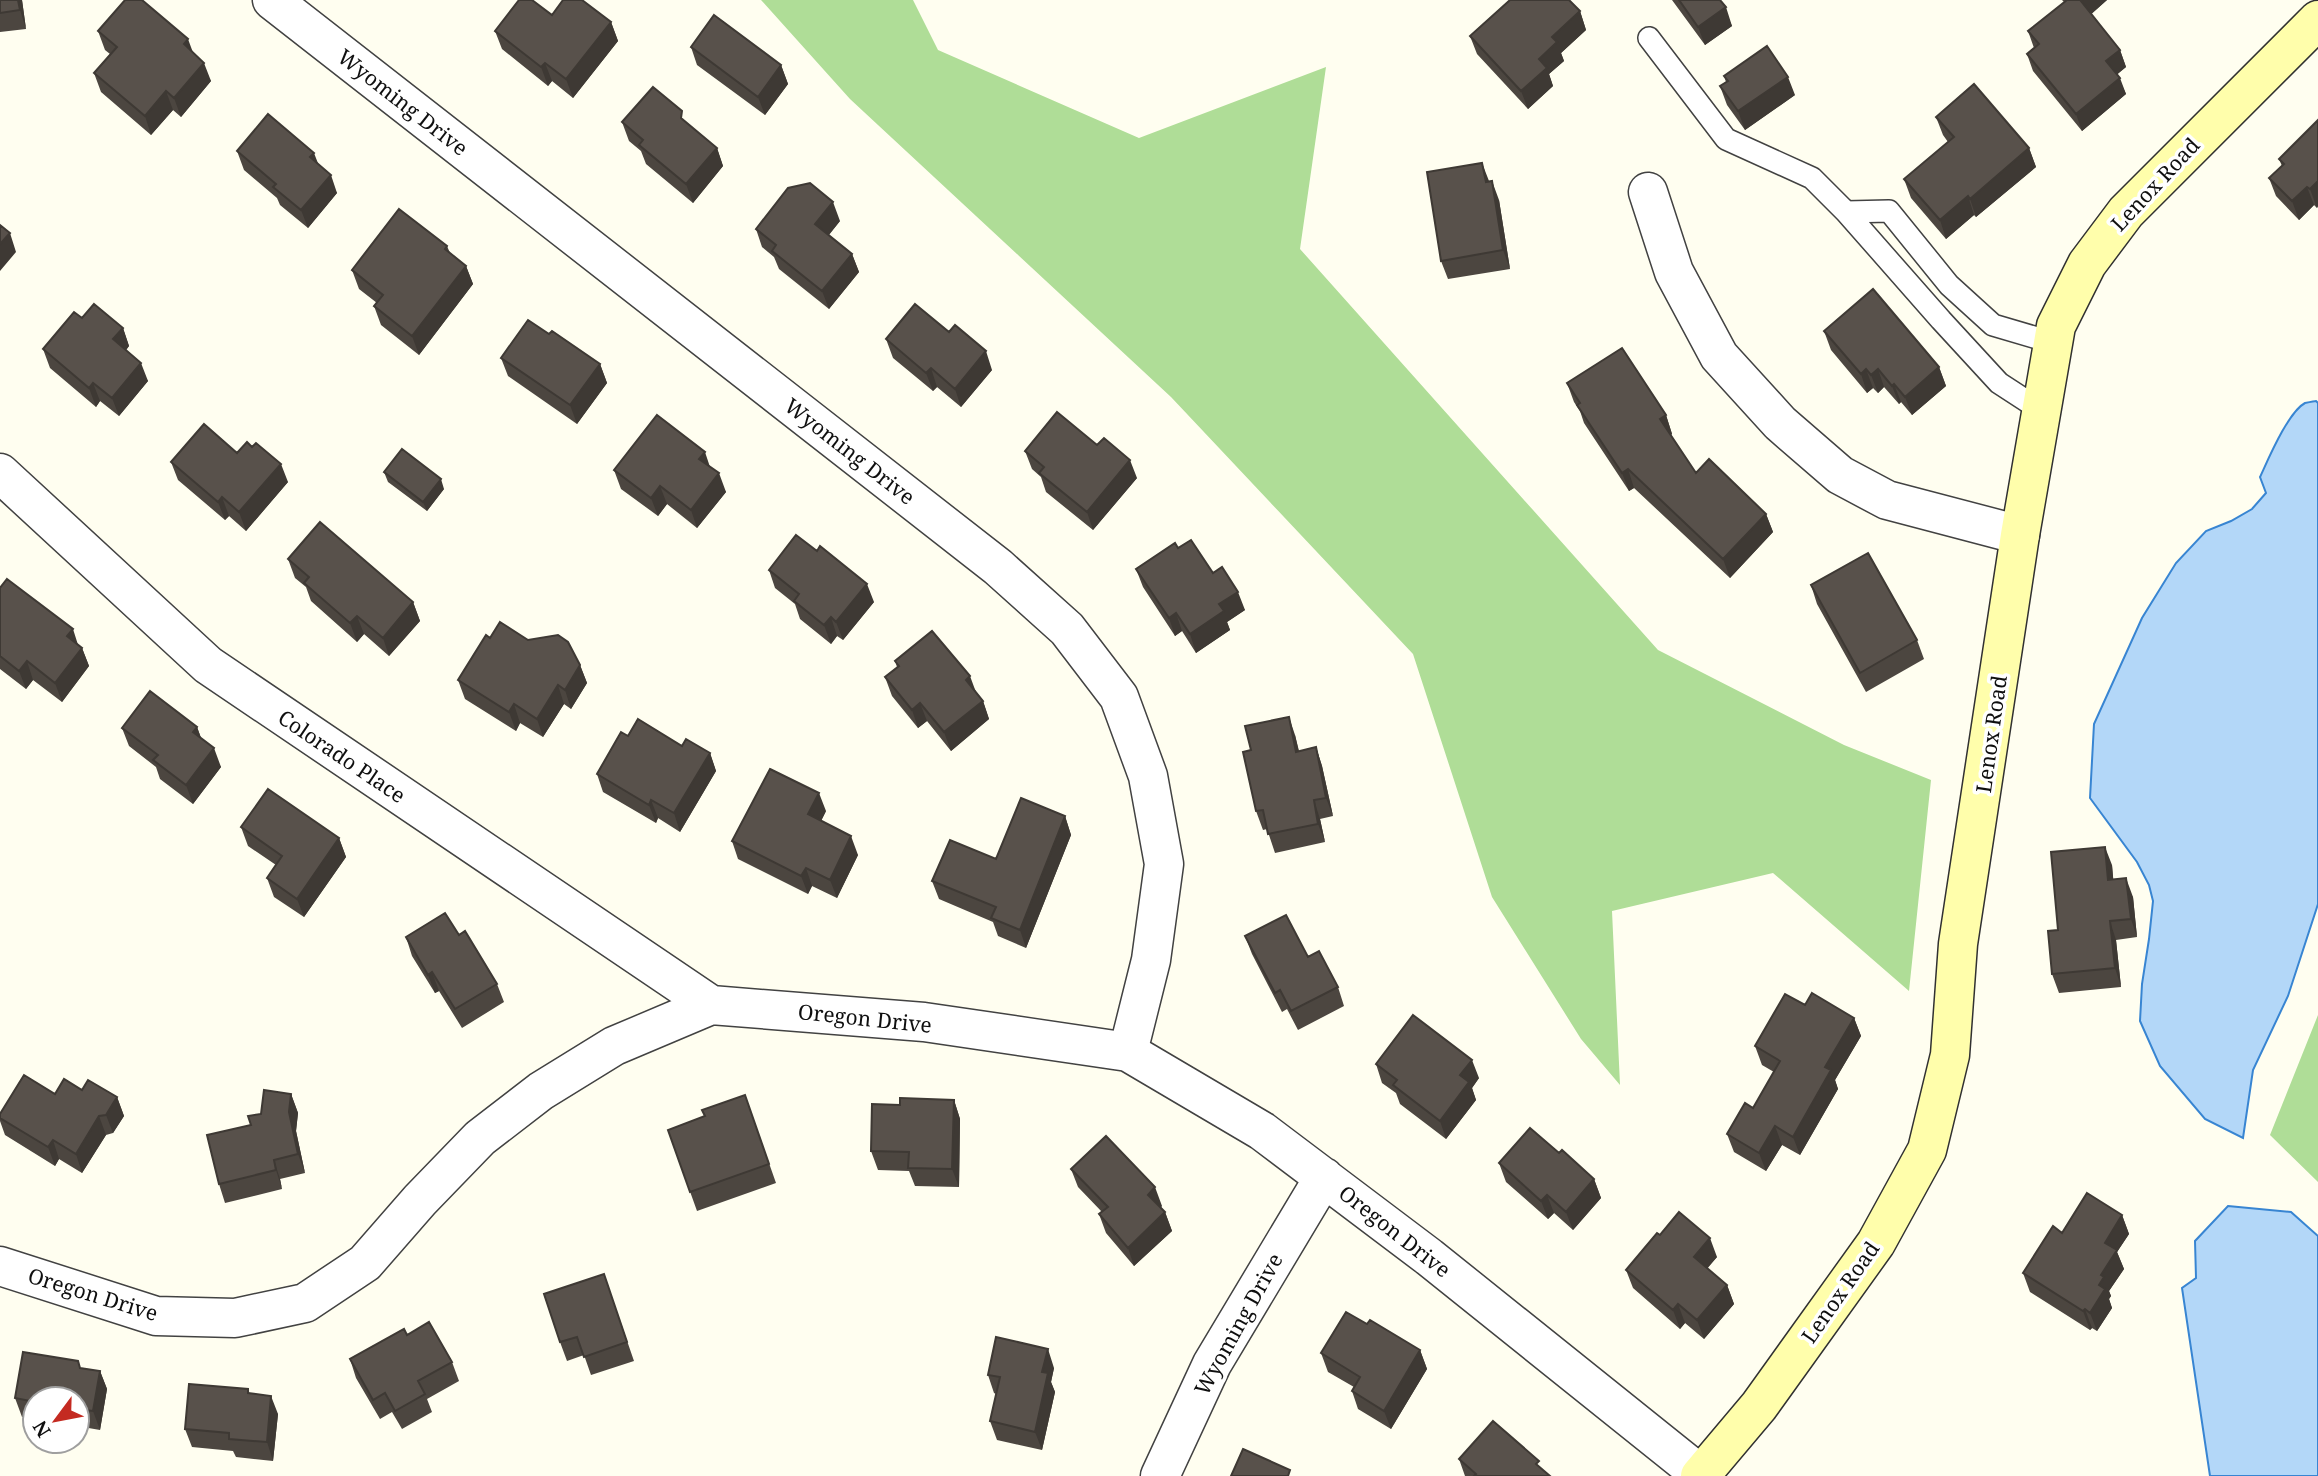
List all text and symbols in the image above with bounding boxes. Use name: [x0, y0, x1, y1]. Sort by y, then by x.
street label: Wyoming Drive: [332, 42, 474, 162]
street label: Lenox Road: [2104, 131, 2206, 237]
street label: Wyoming Drive: [779, 391, 921, 511]
street label: Lenox Road: [1969, 673, 2013, 794]
street label: Colorado Place: [273, 703, 411, 809]
street label: Oregon Drive: [797, 997, 933, 1039]
street label: Oregon Drive: [1333, 1179, 1457, 1283]
street label: Lenox Road: [1795, 1235, 1885, 1348]
street label: Wyoming Drive: [1187, 1248, 1289, 1400]
street label: Oregon Drive: [25, 1261, 161, 1327]
north arrow: [21, 1385, 91, 1455]
text: N: [27, 1416, 57, 1442]

